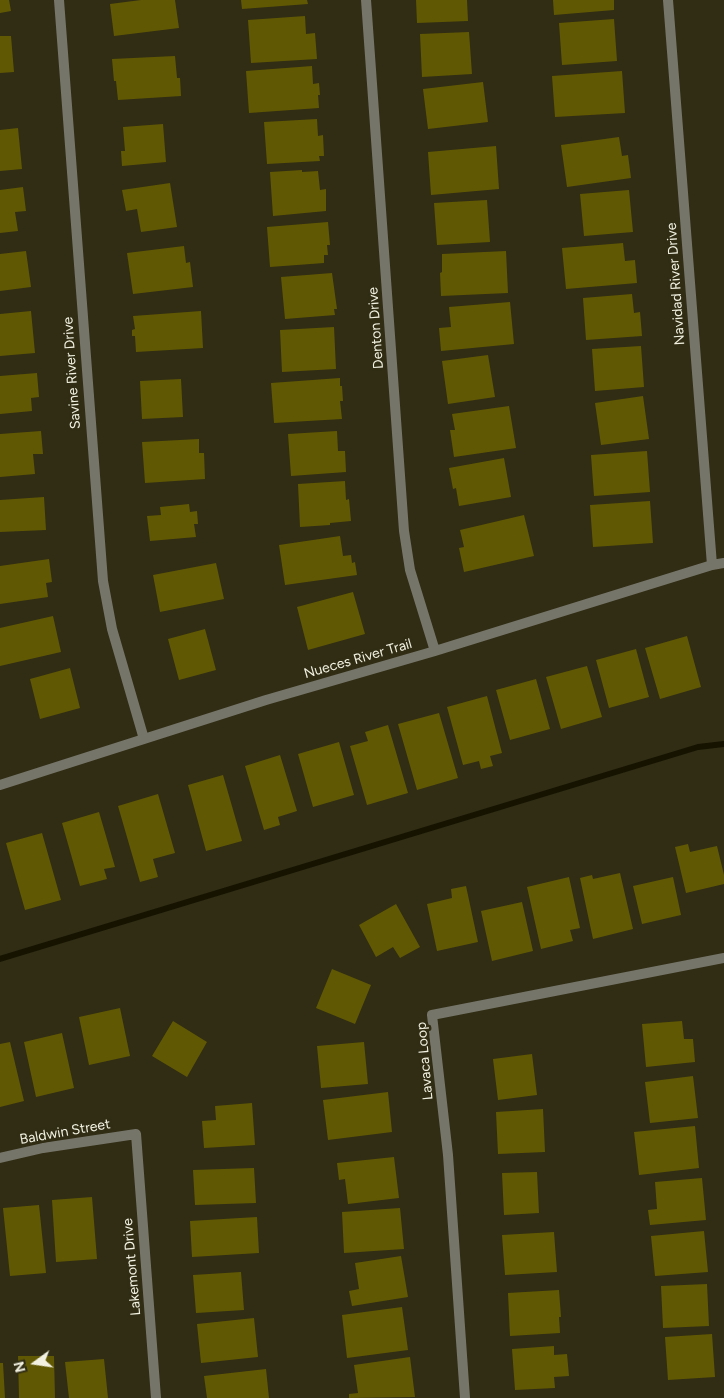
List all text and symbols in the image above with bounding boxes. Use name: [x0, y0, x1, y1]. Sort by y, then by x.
street label: Navidad River Drive: [663, 222, 689, 346]
street label: Denton Drive: [365, 286, 387, 370]
street label: Savine River Drive: [60, 316, 84, 430]
street label: Nueces River Trail: [302, 636, 414, 682]
street label: Lavaca Loop: [413, 1021, 437, 1101]
street label: Baldwin Street: [18, 1116, 112, 1148]
street label: Lakemont Drive: [119, 1218, 145, 1316]
north arrow: [10, 1338, 60, 1388]
text: N: [10, 1359, 30, 1374]

